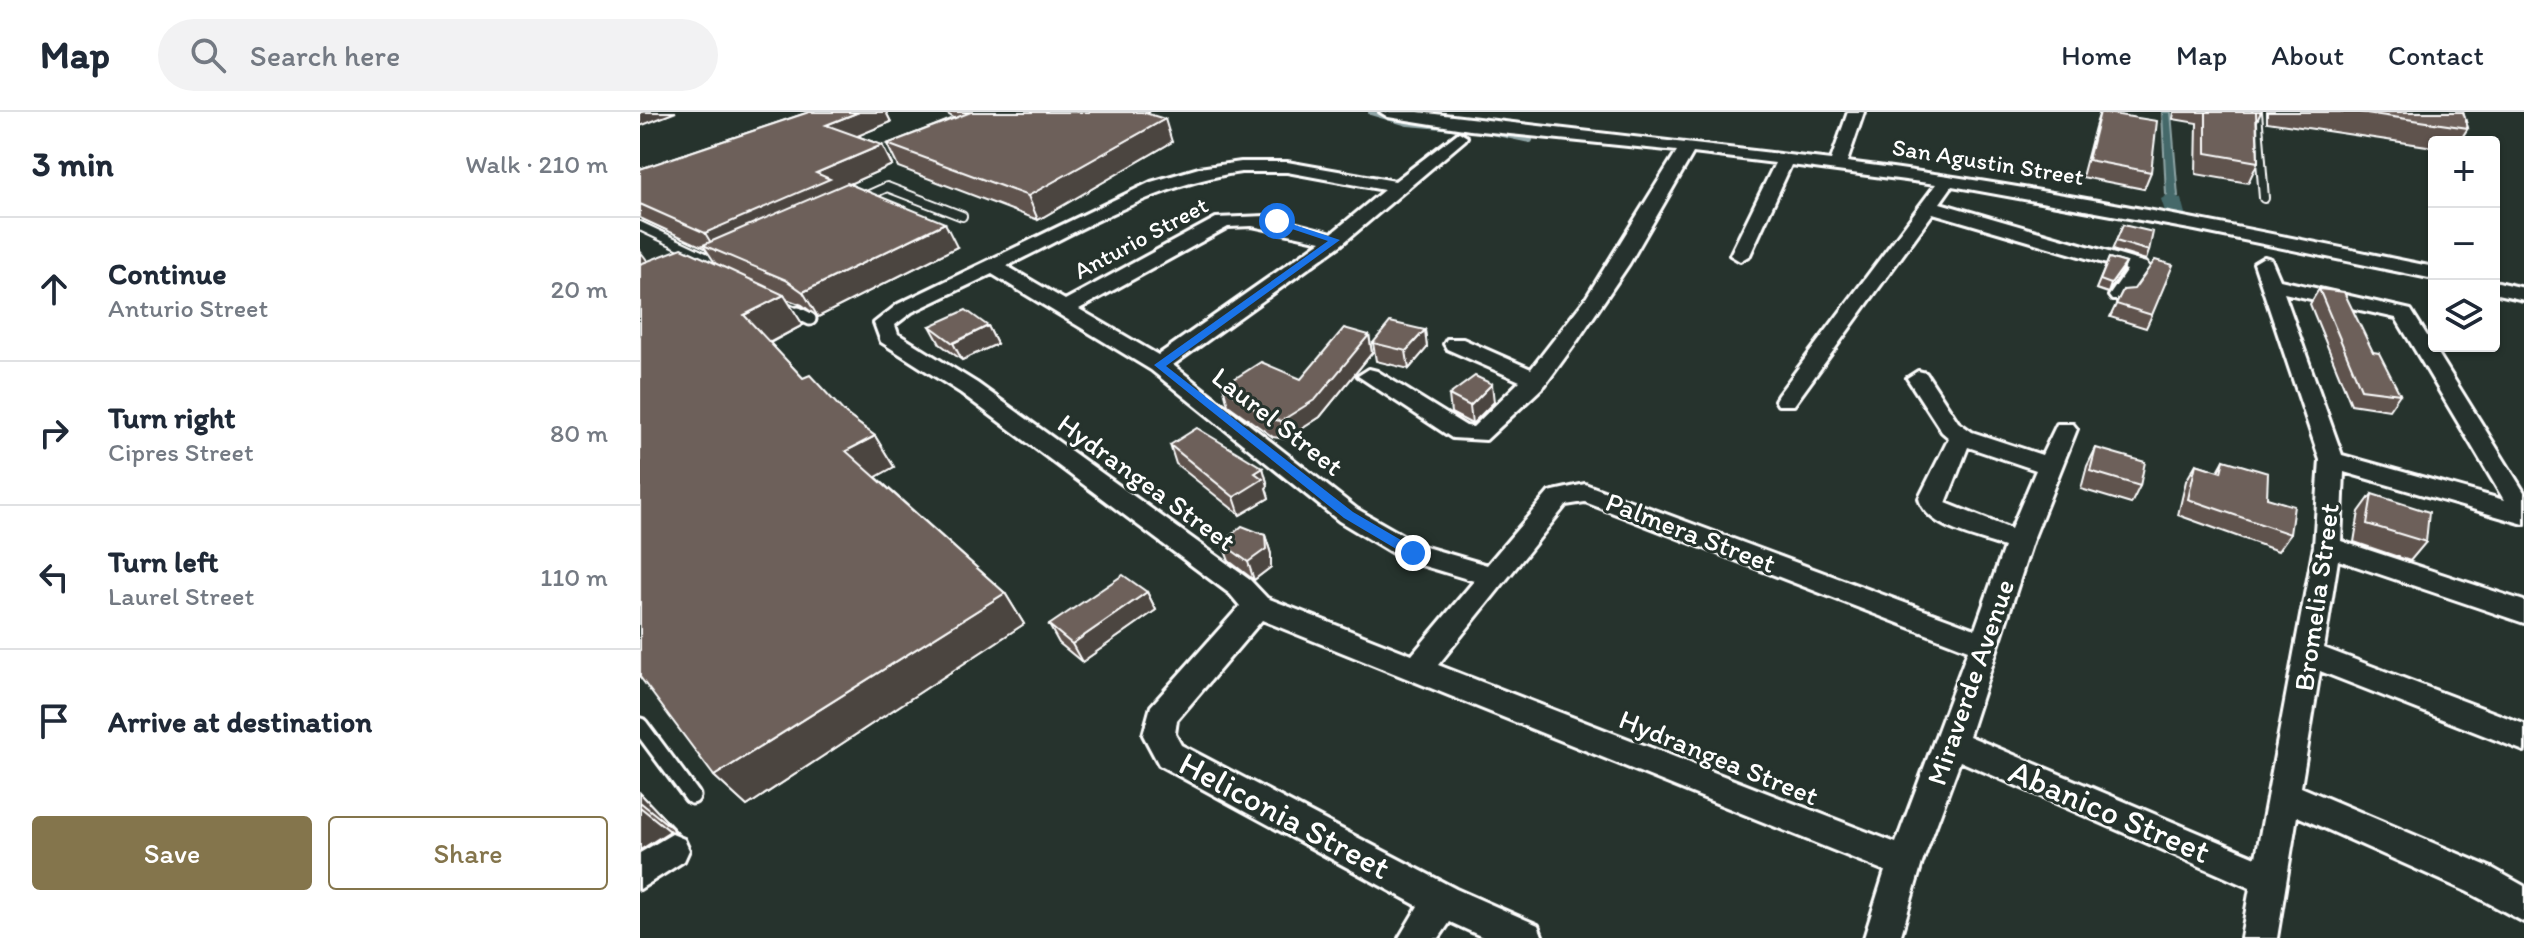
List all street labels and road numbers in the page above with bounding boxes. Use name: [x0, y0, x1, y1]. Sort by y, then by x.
street label: San Agustin Street: [1890, 132, 2086, 191]
street label: Anturio Street: [1069, 190, 1213, 285]
street label: Laurel Street: [1206, 359, 1350, 483]
street label: Hydrangea Street: [1051, 406, 1243, 558]
street label: Palmera Street: [1601, 484, 1781, 580]
street label: Bromelia Street: [2286, 501, 2346, 693]
street label: Miraverde Avenue: [1919, 575, 2021, 789]
street label: Hydrangea Street: [1614, 702, 1824, 812]
street label: Heliconia Street: [1172, 743, 1397, 888]
street label: Abanico Street: [2003, 751, 2217, 872]

